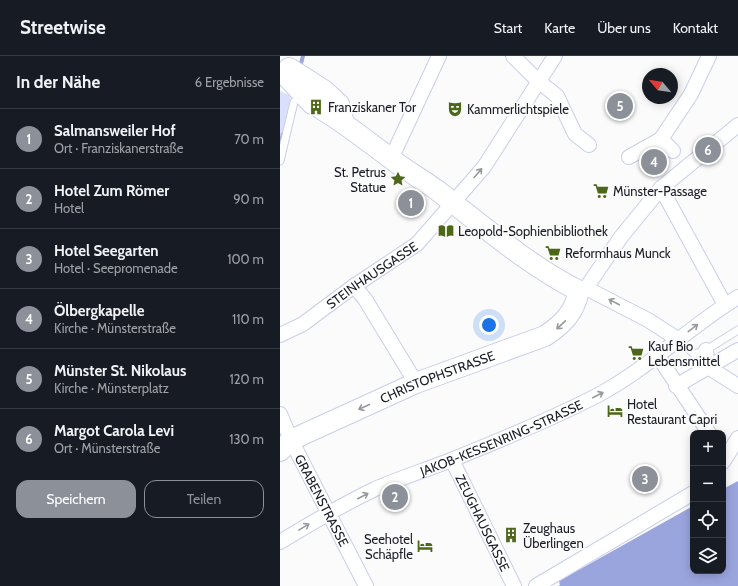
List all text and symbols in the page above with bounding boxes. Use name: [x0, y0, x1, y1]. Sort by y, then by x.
text: Streetwise: [20, 16, 106, 39]
text: Start: [494, 19, 522, 37]
text: Karte: [544, 19, 575, 37]
text: Über uns: [597, 19, 651, 37]
text: Kontakt: [673, 19, 718, 37]
north arrow: [642, 68, 678, 104]
text: In der Nähe: [16, 72, 100, 92]
text: 6 Ergebnisse: [195, 74, 264, 90]
pin: 5: [607, 91, 633, 121]
building icon: Franziskaner Tor: [307, 98, 325, 116]
place label: Franziskaner Tor: [328, 99, 417, 115]
theatre icon: Kammerlichtspiele: [446, 100, 464, 118]
place label: Kammerlichtspiele: [467, 101, 569, 117]
text: Salmansweiler Hof: [54, 122, 176, 140]
text: 1: [27, 131, 31, 147]
text: 70 m: [234, 131, 264, 147]
pin: 6: [695, 135, 721, 165]
text: Ort · Franziskanerstraße: [54, 140, 184, 156]
pin: 4: [641, 147, 667, 177]
place label: St. Petrus Statue: [334, 164, 387, 195]
one-way arrow: [474, 168, 483, 179]
place icon: St. Petrus Statue: [389, 170, 407, 188]
text: Hotel Zum Römer: [54, 182, 169, 200]
supermarket icon: Münster-Passage: [592, 182, 610, 200]
place label: Münster-Passage: [613, 183, 707, 199]
pin: 1: [398, 188, 424, 218]
text: 2: [26, 191, 32, 207]
text: 90 m: [233, 191, 264, 207]
text: Hotel: [54, 200, 84, 216]
library icon: Leopold-Sophienbibliothek: [437, 222, 455, 240]
place label: Leopold-Sophienbibliothek: [458, 223, 608, 239]
street label: STEINHAUSGASSE: [323, 238, 421, 312]
text: Hotel Seegarten: [54, 242, 159, 260]
supermarket icon: Reformhaus Munck: [544, 244, 562, 262]
place label: Reformhaus Munck: [565, 245, 671, 261]
text: 3: [25, 251, 33, 267]
text: 100 m: [227, 251, 264, 267]
text: Hotel · Seepromenade: [54, 260, 178, 276]
one-way arrow: [608, 298, 620, 305]
text: Ölbergkapelle: [54, 302, 144, 320]
text: 4: [25, 311, 33, 327]
text: 110 m: [232, 311, 264, 327]
your location: [479, 315, 499, 335]
text: Kirche · Münsterstraße: [54, 320, 176, 336]
one-way arrow: [555, 320, 566, 329]
one-way arrow: [688, 324, 699, 333]
place label: Kauf Bio Lebensmittel: [648, 338, 720, 369]
supermarket icon: Kauf Bio Lebensmittel: [627, 344, 645, 362]
street label: CHRISTOPHSTRASSE: [377, 347, 497, 406]
text: Münster St. Nikolaus: [54, 362, 186, 380]
text: 5: [26, 371, 32, 387]
text: 120 m: [230, 371, 264, 387]
text: Kirche · Münsterplatz: [54, 380, 169, 396]
one-way arrow: [592, 390, 604, 398]
street label: JAKOB-KESSENRING-STRASSE: [417, 396, 585, 479]
place label: Hotel Restaurant Capri: [627, 396, 717, 427]
hotel icon: Hotel Restaurant Capri: [606, 402, 624, 420]
one-way arrow: [358, 404, 370, 411]
text: Margot Carola Levi: [54, 422, 174, 440]
map controls: [690, 430, 726, 574]
button: +: [690, 430, 726, 466]
text: 6: [25, 431, 33, 447]
text: 130 m: [229, 431, 264, 447]
text: Ort · Münsterstraße: [54, 440, 160, 456]
street label: GRABENSTRASSE: [292, 451, 352, 549]
pin: 3: [632, 464, 658, 494]
button: −: [690, 466, 726, 502]
street label: ZEUGHAUSGASSE: [452, 472, 513, 574]
button: Speichern: [16, 480, 136, 518]
button: Teilen: [144, 480, 264, 518]
pin: 2: [382, 482, 408, 512]
one-way arrow: [357, 492, 369, 499]
button: locate: [690, 502, 726, 538]
place label: Zeughaus Überlingen: [523, 520, 584, 551]
one-way arrow: [298, 523, 310, 531]
building icon: Zeughaus Überlingen: [502, 526, 520, 544]
place label: Seehotel Schäpfle: [364, 531, 413, 562]
hotel icon: Seehotel Schäpfle: [416, 537, 434, 555]
button: layers: [690, 538, 726, 574]

